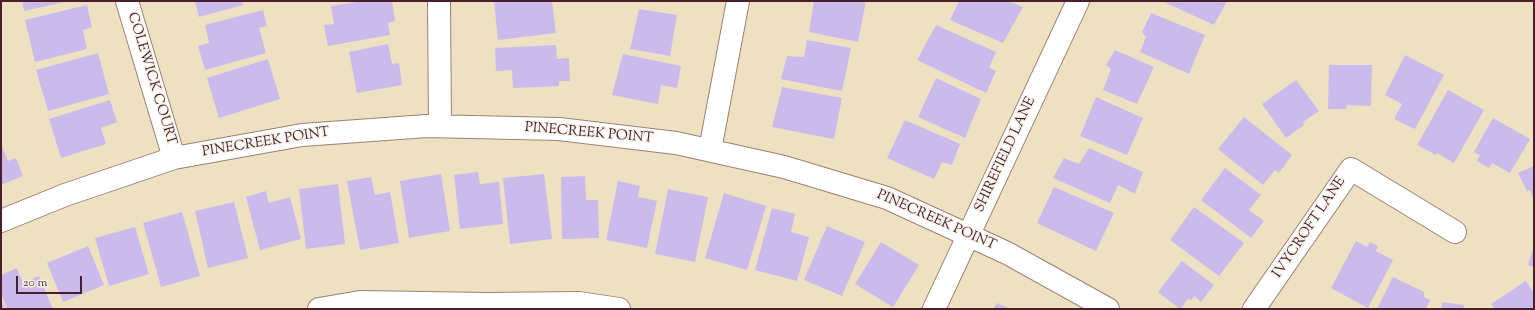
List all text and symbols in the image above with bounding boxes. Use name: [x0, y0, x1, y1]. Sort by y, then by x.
street label: COLEWICK COURT: [123, 11, 179, 147]
street label: SHIREFIELD LANE: [972, 95, 1040, 215]
street label: PINECREEK POINT: [524, 120, 654, 148]
street label: PINECREEK POINT: [201, 125, 331, 161]
street label: IVYCROFT LANE: [1270, 174, 1350, 282]
street label: PINECREEK POINT: [874, 187, 998, 255]
scale bar: [18, 268, 84, 294]
text: 20 m: [23, 274, 47, 292]

